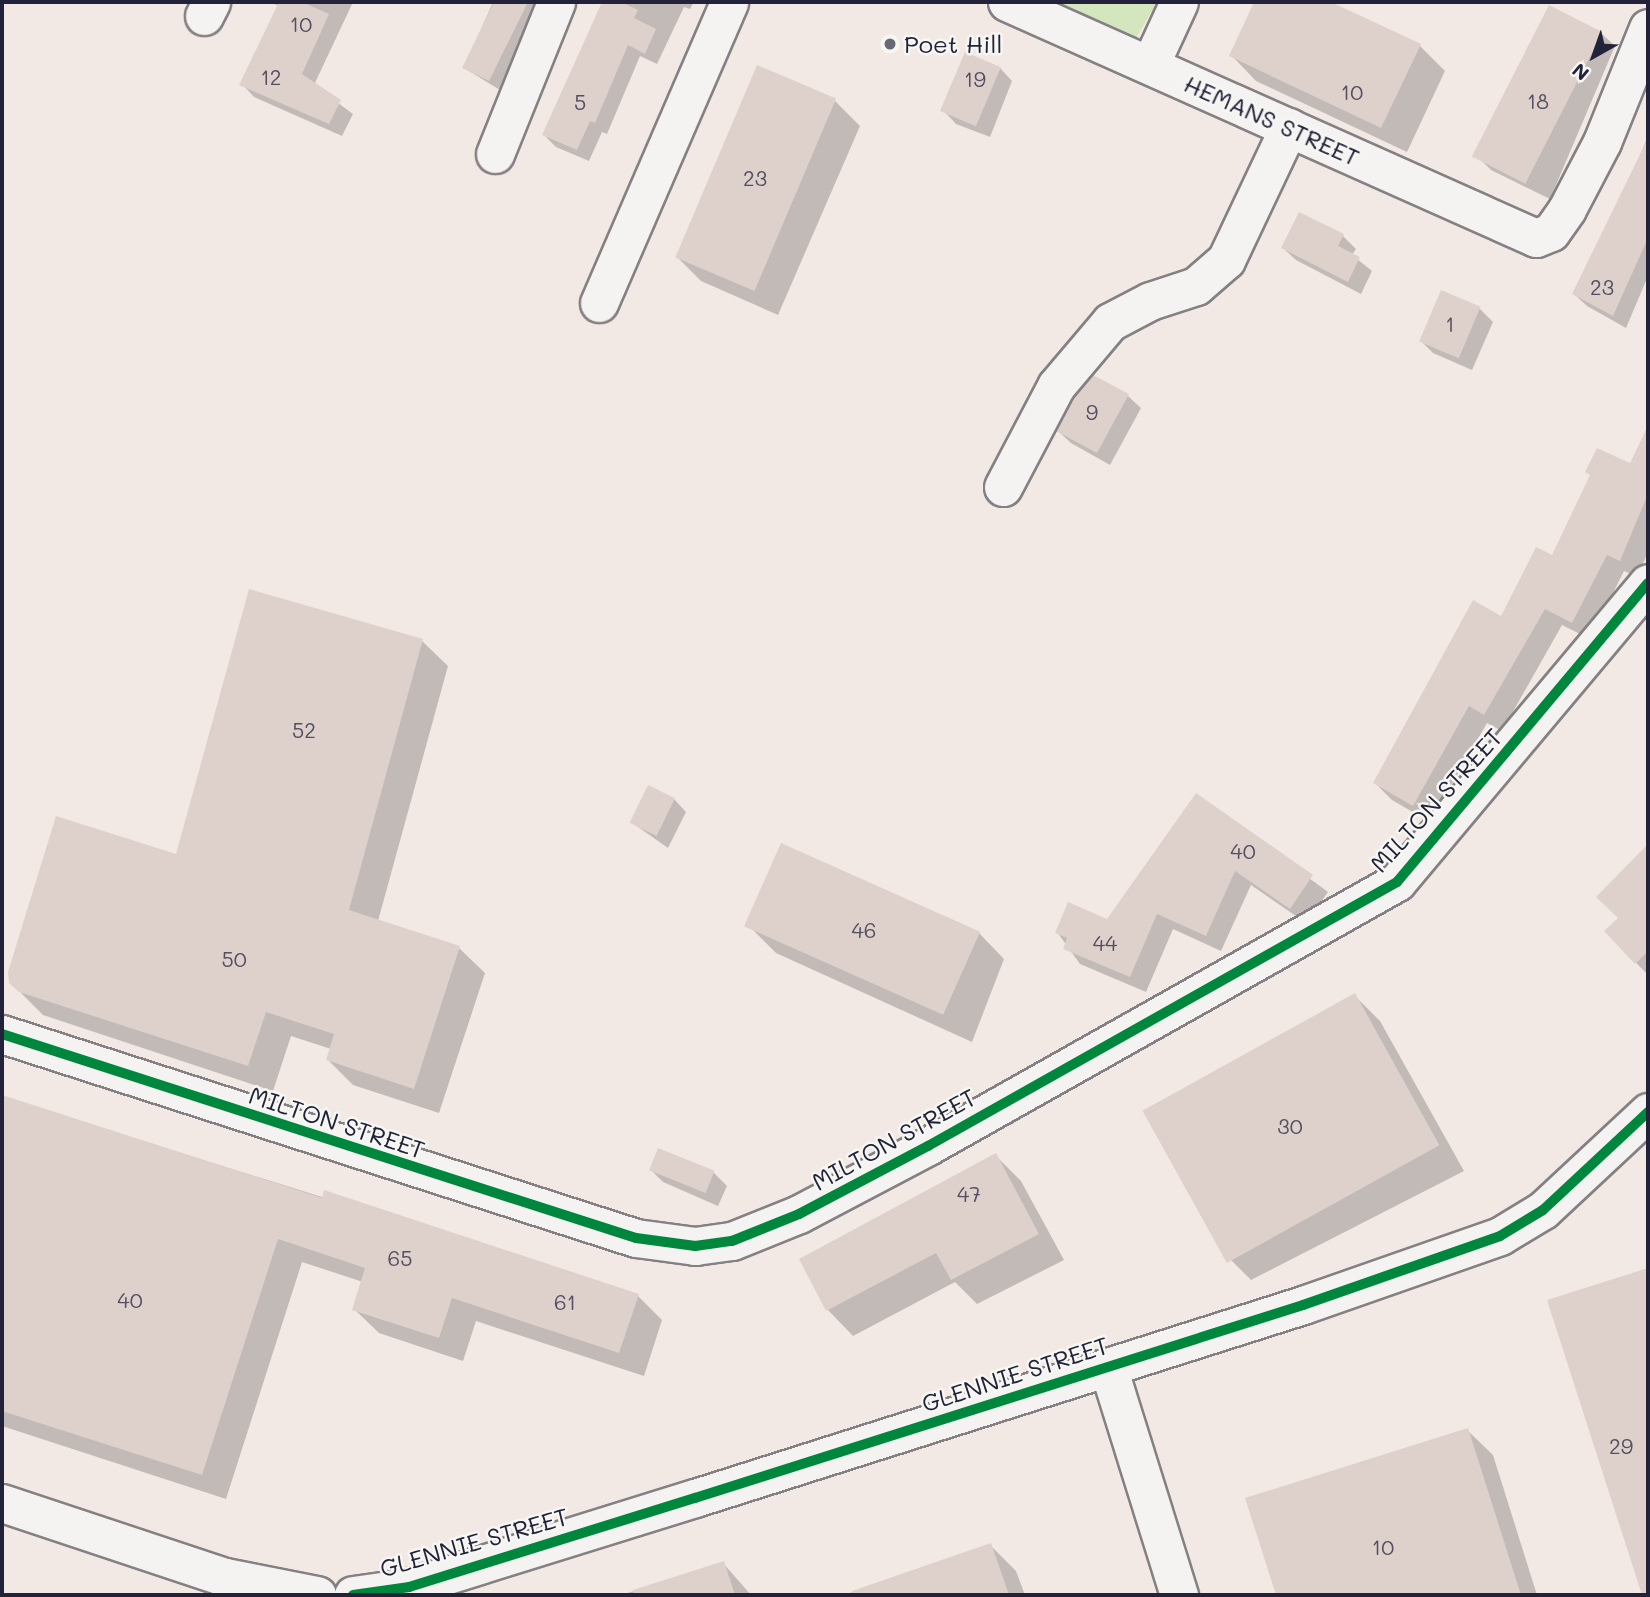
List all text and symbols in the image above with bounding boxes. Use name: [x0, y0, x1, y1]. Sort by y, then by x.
house number: 10: [290, 11, 312, 37]
north arrow: [1559, 21, 1629, 91]
place label: Poet Hill: [904, 30, 1002, 58]
marker: Poet Hill: [882, 36, 898, 52]
text: N: [1567, 58, 1594, 87]
house number: 12: [260, 64, 282, 90]
house number: 19: [964, 66, 986, 92]
street label: HEMANS STREET: [1180, 68, 1364, 172]
house number: 10: [1341, 79, 1363, 105]
house number: 18: [1527, 88, 1549, 114]
house number: 5: [574, 89, 586, 115]
house number: 23: [743, 165, 767, 191]
house number: 23: [1590, 274, 1614, 300]
house number: 1: [1445, 311, 1455, 337]
house number: 9: [1086, 399, 1098, 425]
house number: 52: [292, 717, 316, 743]
street label: MILTON STREET: [1364, 722, 1508, 878]
house number: 40: [1230, 838, 1256, 864]
house number: 46: [851, 917, 877, 943]
house number: 44: [1093, 930, 1117, 956]
house number: 50: [221, 946, 247, 972]
street label: MILTON STREET: [245, 1080, 429, 1164]
street label: MILTON STREET: [807, 1082, 981, 1196]
house number: 30: [1277, 1113, 1303, 1139]
house number: 47: [957, 1181, 981, 1207]
house number: 65: [388, 1245, 412, 1271]
house number: 40: [117, 1287, 143, 1313]
house number: 61: [554, 1289, 576, 1315]
street label: GLENNIE STREET: [918, 1330, 1112, 1418]
house number: 29: [1609, 1433, 1633, 1459]
street label: GLENNIE STREET: [376, 1501, 572, 1583]
house number: 10: [1372, 1534, 1394, 1560]

